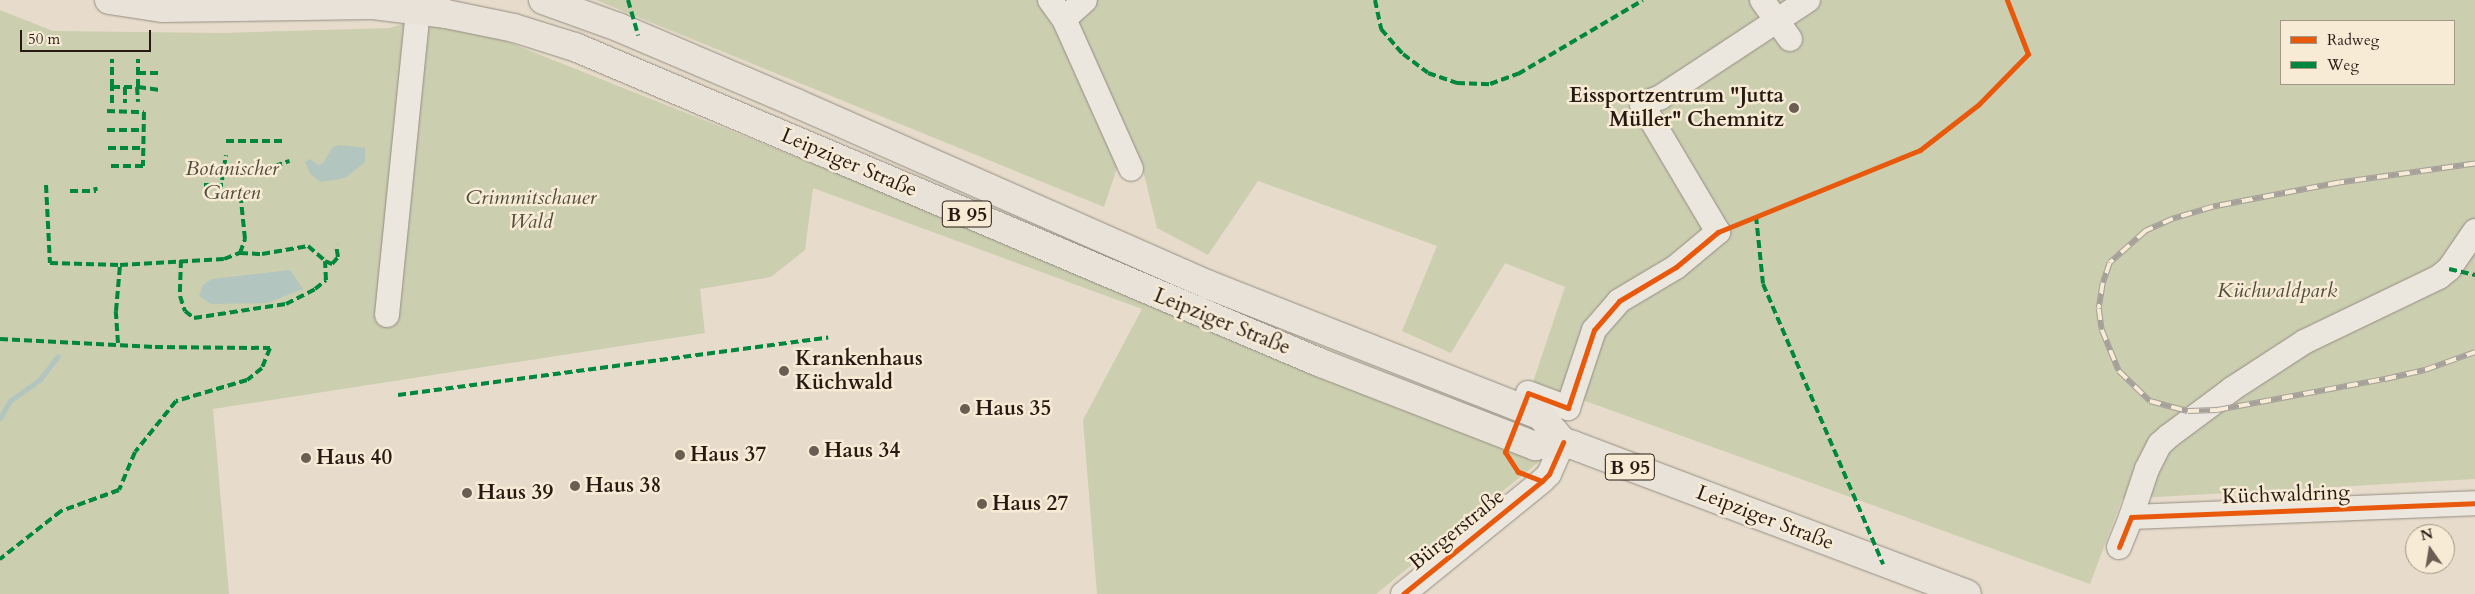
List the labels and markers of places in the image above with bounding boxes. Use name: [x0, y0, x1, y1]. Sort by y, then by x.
place label: Eissportzentrum "Jutta Müller" Chemnitz: [1569, 83, 1784, 133]
marker: Eissportzentrum "Jutta Müller" Chemnitz: [1788, 102, 1800, 114]
place label: Krankenhaus Küchwald: [795, 346, 923, 396]
marker: Krankenhaus Küchwald: [777, 364, 791, 378]
place label: Haus 35: [975, 396, 1051, 422]
marker: Haus 35: [959, 403, 971, 415]
place label: Haus 34: [824, 438, 900, 464]
place label: Haus 37: [690, 442, 766, 468]
place label: Haus 40: [316, 445, 392, 471]
marker: Haus 34: [808, 445, 820, 457]
marker: Haus 37: [674, 449, 686, 461]
marker: Haus 40: [300, 452, 312, 464]
place label: Haus 38: [585, 473, 661, 499]
place label: Haus 39: [477, 480, 553, 506]
marker: Haus 38: [569, 480, 581, 492]
marker: Haus 39: [461, 487, 473, 499]
place label: Haus 27: [992, 491, 1068, 517]
marker: Haus 27: [976, 498, 988, 510]

